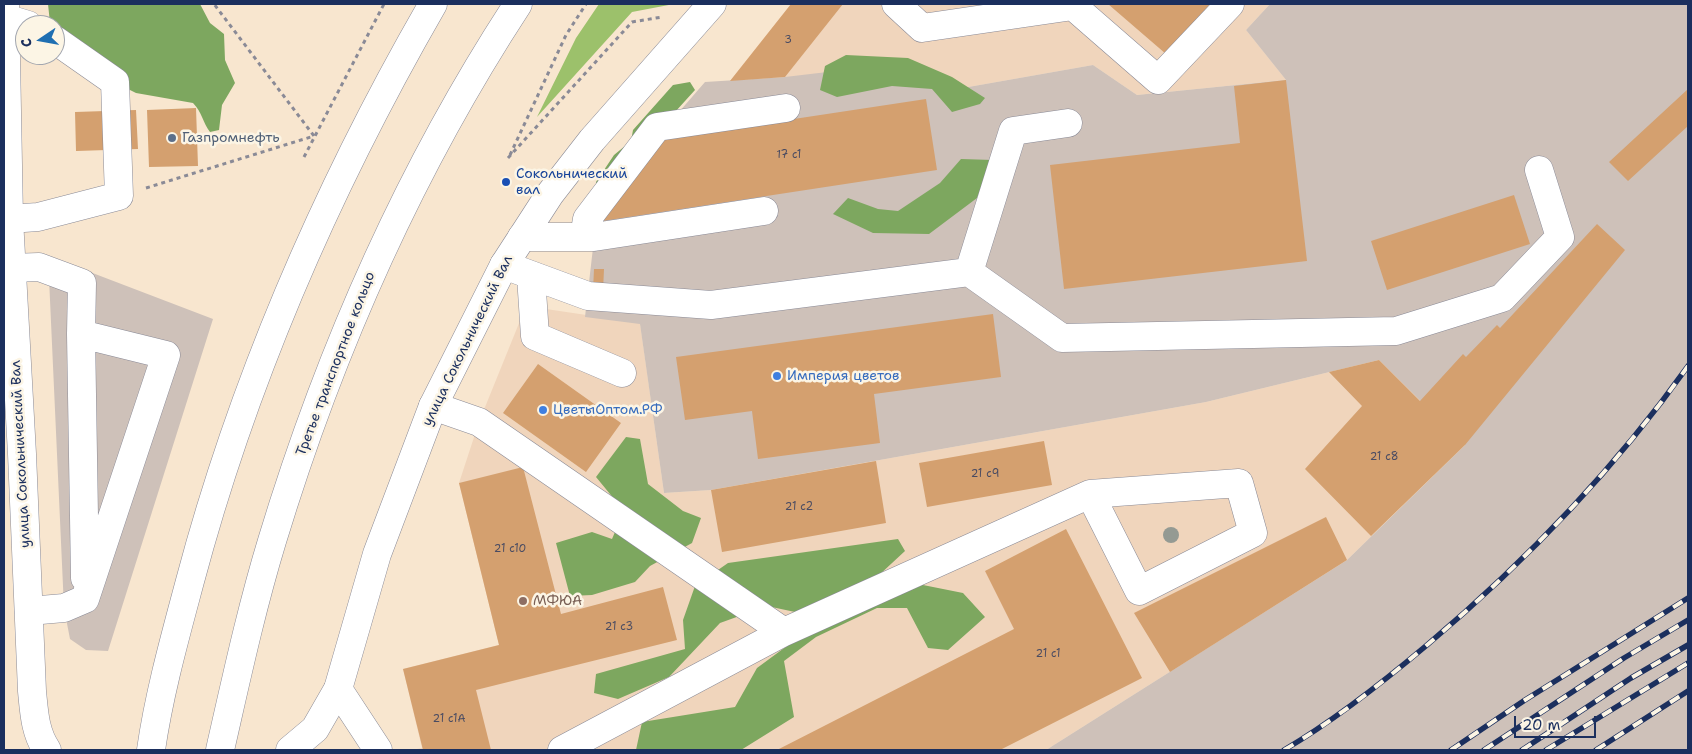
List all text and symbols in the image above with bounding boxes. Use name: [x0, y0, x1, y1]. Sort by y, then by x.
north arrow: [15, 15, 65, 65]
house number: 3: [784, 33, 792, 47]
text: С: [17, 37, 36, 49]
place label: Газпромнефть: [182, 130, 280, 146]
marker: Газпромнефть: [166, 132, 178, 144]
house number: 17 с1: [777, 148, 801, 162]
place label: Сокольнический вал: [516, 166, 628, 198]
marker: Сокольнический вал: [500, 176, 512, 188]
street label: улица Сокольнический Вал: [419, 253, 517, 429]
street label: Третье транспортное кольцо: [293, 269, 379, 459]
street label: улица Сокольнический Вал: [8, 360, 34, 548]
place label: Империя цветов: [787, 368, 900, 384]
marker: Империя цветов: [771, 370, 783, 382]
place label: ЦветыОптом.РФ: [553, 402, 662, 418]
marker: ЦветыОптом.РФ: [537, 404, 549, 416]
house number: 21 с8: [1370, 450, 1398, 464]
house number: 21 с9: [971, 467, 999, 481]
house number: 21 с2: [785, 500, 813, 514]
house number: 21 с10: [494, 542, 526, 556]
place label: МФЮА: [533, 593, 582, 609]
marker: МФЮА: [517, 595, 529, 607]
house number: 21 с3: [605, 620, 633, 634]
house number: 21 с1: [1036, 647, 1060, 661]
scale bar: [1517, 706, 1600, 738]
house number: 21 с1А: [433, 712, 465, 726]
text: 20 m: [1522, 715, 1561, 735]

